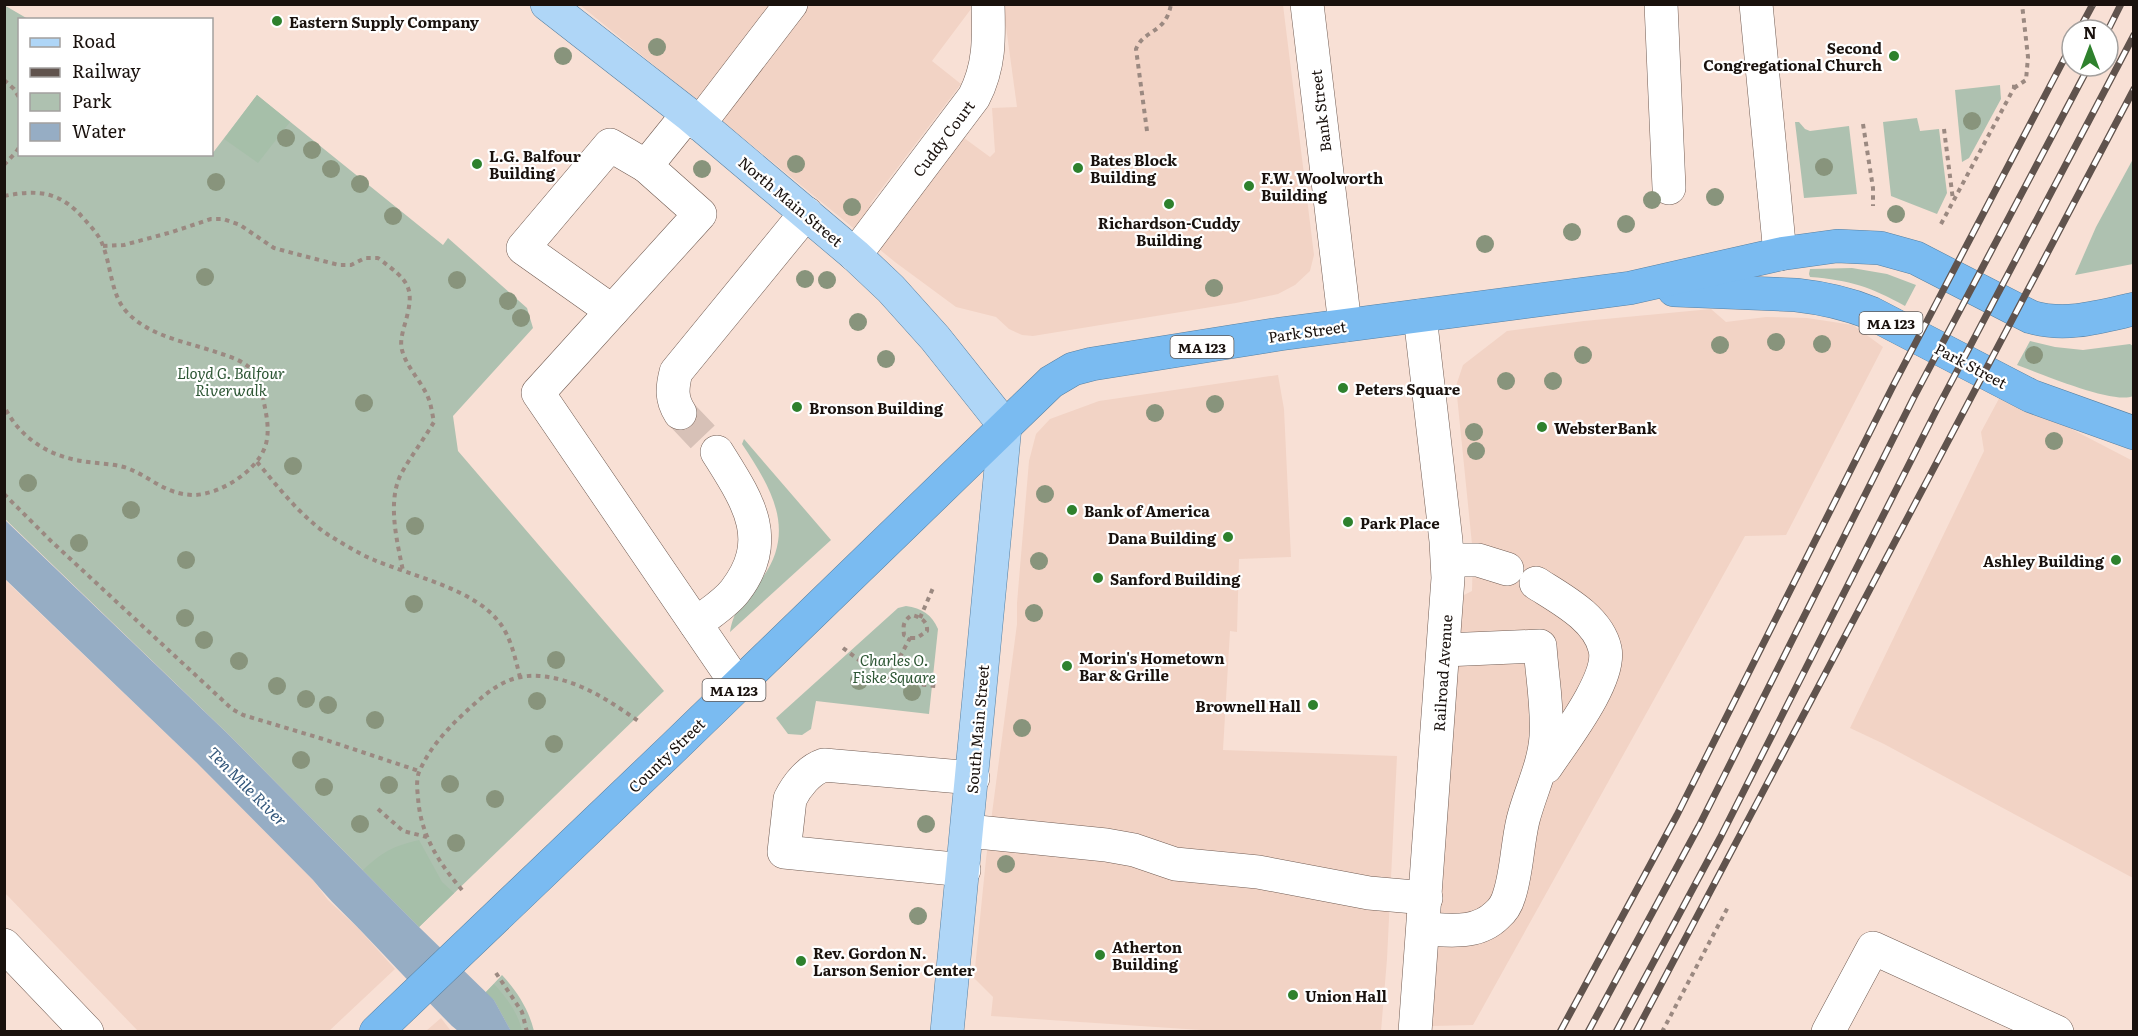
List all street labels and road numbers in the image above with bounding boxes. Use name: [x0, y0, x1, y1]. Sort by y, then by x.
street label: Bank Street: [1304, 68, 1336, 154]
street label: Cuddy Court: [906, 95, 980, 181]
street label: North Main Street: [734, 150, 848, 252]
road number: MA 123: [1860, 312, 1922, 334]
street label: Park Street: [1266, 314, 1348, 348]
road number: MA 123: [1170, 336, 1234, 358]
street label: Park Street: [1931, 336, 2011, 394]
street label: Railroad Avenue: [1426, 614, 1458, 732]
street label: South Main Street: [960, 664, 994, 794]
road number: MA 123: [702, 679, 766, 701]
street label: County Street: [622, 712, 710, 798]

